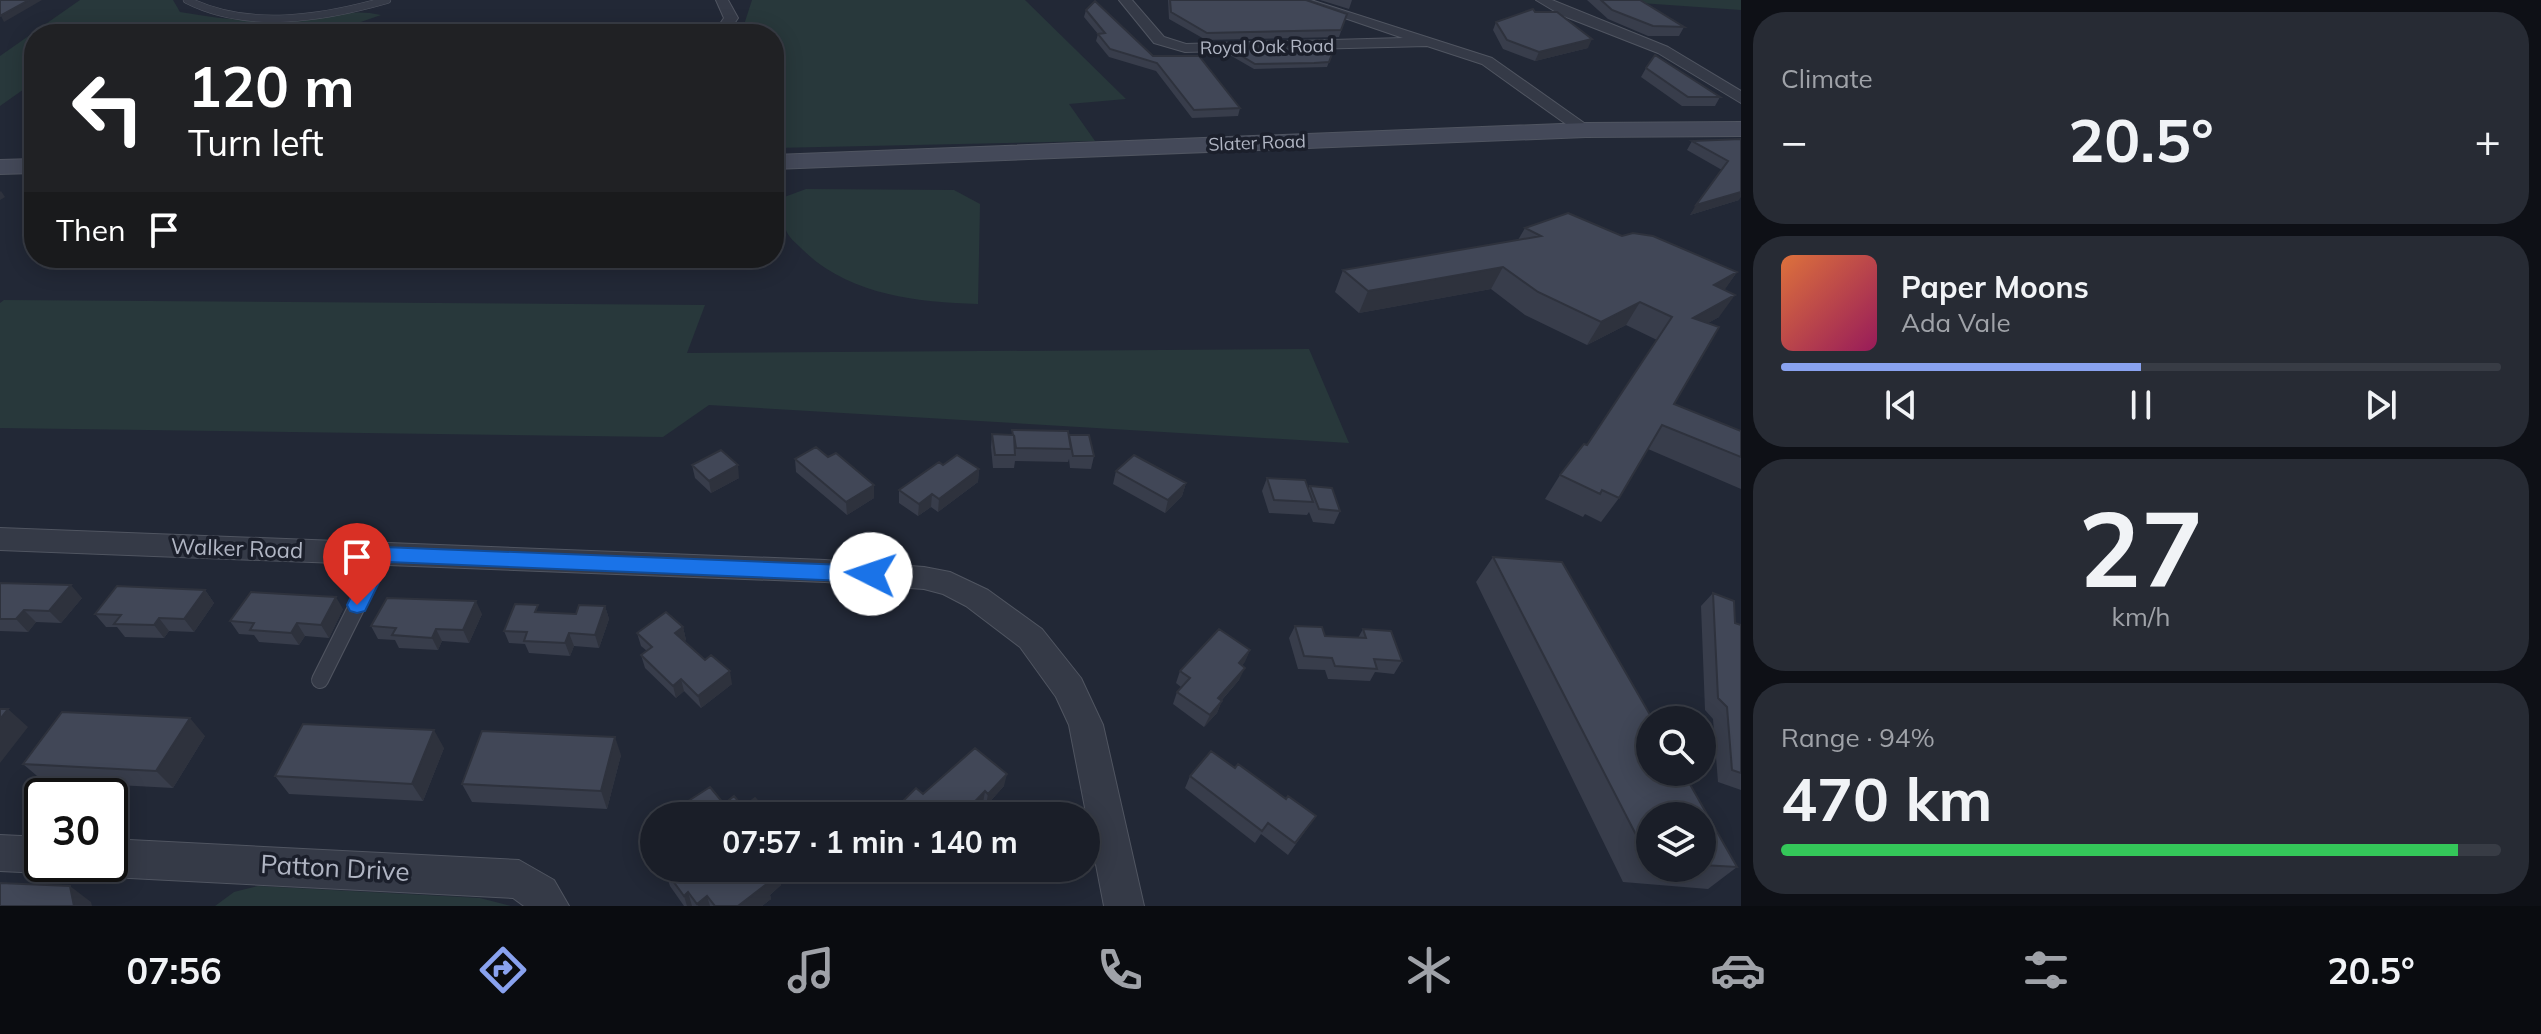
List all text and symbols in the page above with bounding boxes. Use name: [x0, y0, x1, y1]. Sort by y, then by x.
street label: Royal Oak Road: [1200, 34, 1334, 59]
text: 120 m: [188, 51, 355, 121]
icon: left: [56, 56, 160, 160]
text: Climate: [1781, 62, 1873, 95]
text: 20.5°: [2068, 102, 2214, 177]
text: −: [1781, 113, 1807, 168]
text: +: [2475, 113, 2501, 168]
text: Turn left: [188, 120, 324, 165]
street label: Slater Road: [1208, 129, 1306, 156]
icon: arrive: [142, 208, 186, 252]
text: Then: [56, 211, 126, 249]
text: Paper Moons: [1901, 268, 2089, 306]
text: Ada Vale: [1901, 306, 2011, 339]
icon: previous: [1879, 383, 1923, 427]
icon: pause: [2119, 383, 2163, 427]
icon: next: [2359, 383, 2403, 427]
text: 27: [2079, 482, 2203, 613]
pin: [323, 523, 391, 605]
street label: Walker Road: [170, 532, 304, 564]
position arrow: [829, 532, 913, 616]
icon: arrive: [335, 535, 379, 579]
text: km/h: [2112, 600, 2170, 633]
map controls: [1636, 706, 1716, 882]
button: search: [1636, 706, 1716, 786]
text: Range · 94%: [1781, 721, 1935, 754]
text: 470 km: [1781, 761, 1993, 836]
speed limit sign: 30: [24, 778, 128, 882]
button: layers: [1636, 802, 1716, 882]
text: 07:57 · 1 min · 140 m: [722, 823, 1018, 861]
street label: Patton Drive: [260, 847, 410, 888]
icon: directions: [475, 942, 531, 998]
icon: music: [783, 942, 839, 998]
icon: phone: [1092, 942, 1148, 998]
icon: climate: [1401, 942, 1457, 998]
icon: car: [1710, 942, 1766, 998]
icon: filters: [2018, 942, 2074, 998]
text: 07:56: [126, 948, 222, 993]
text: 20.5°: [2327, 948, 2415, 993]

